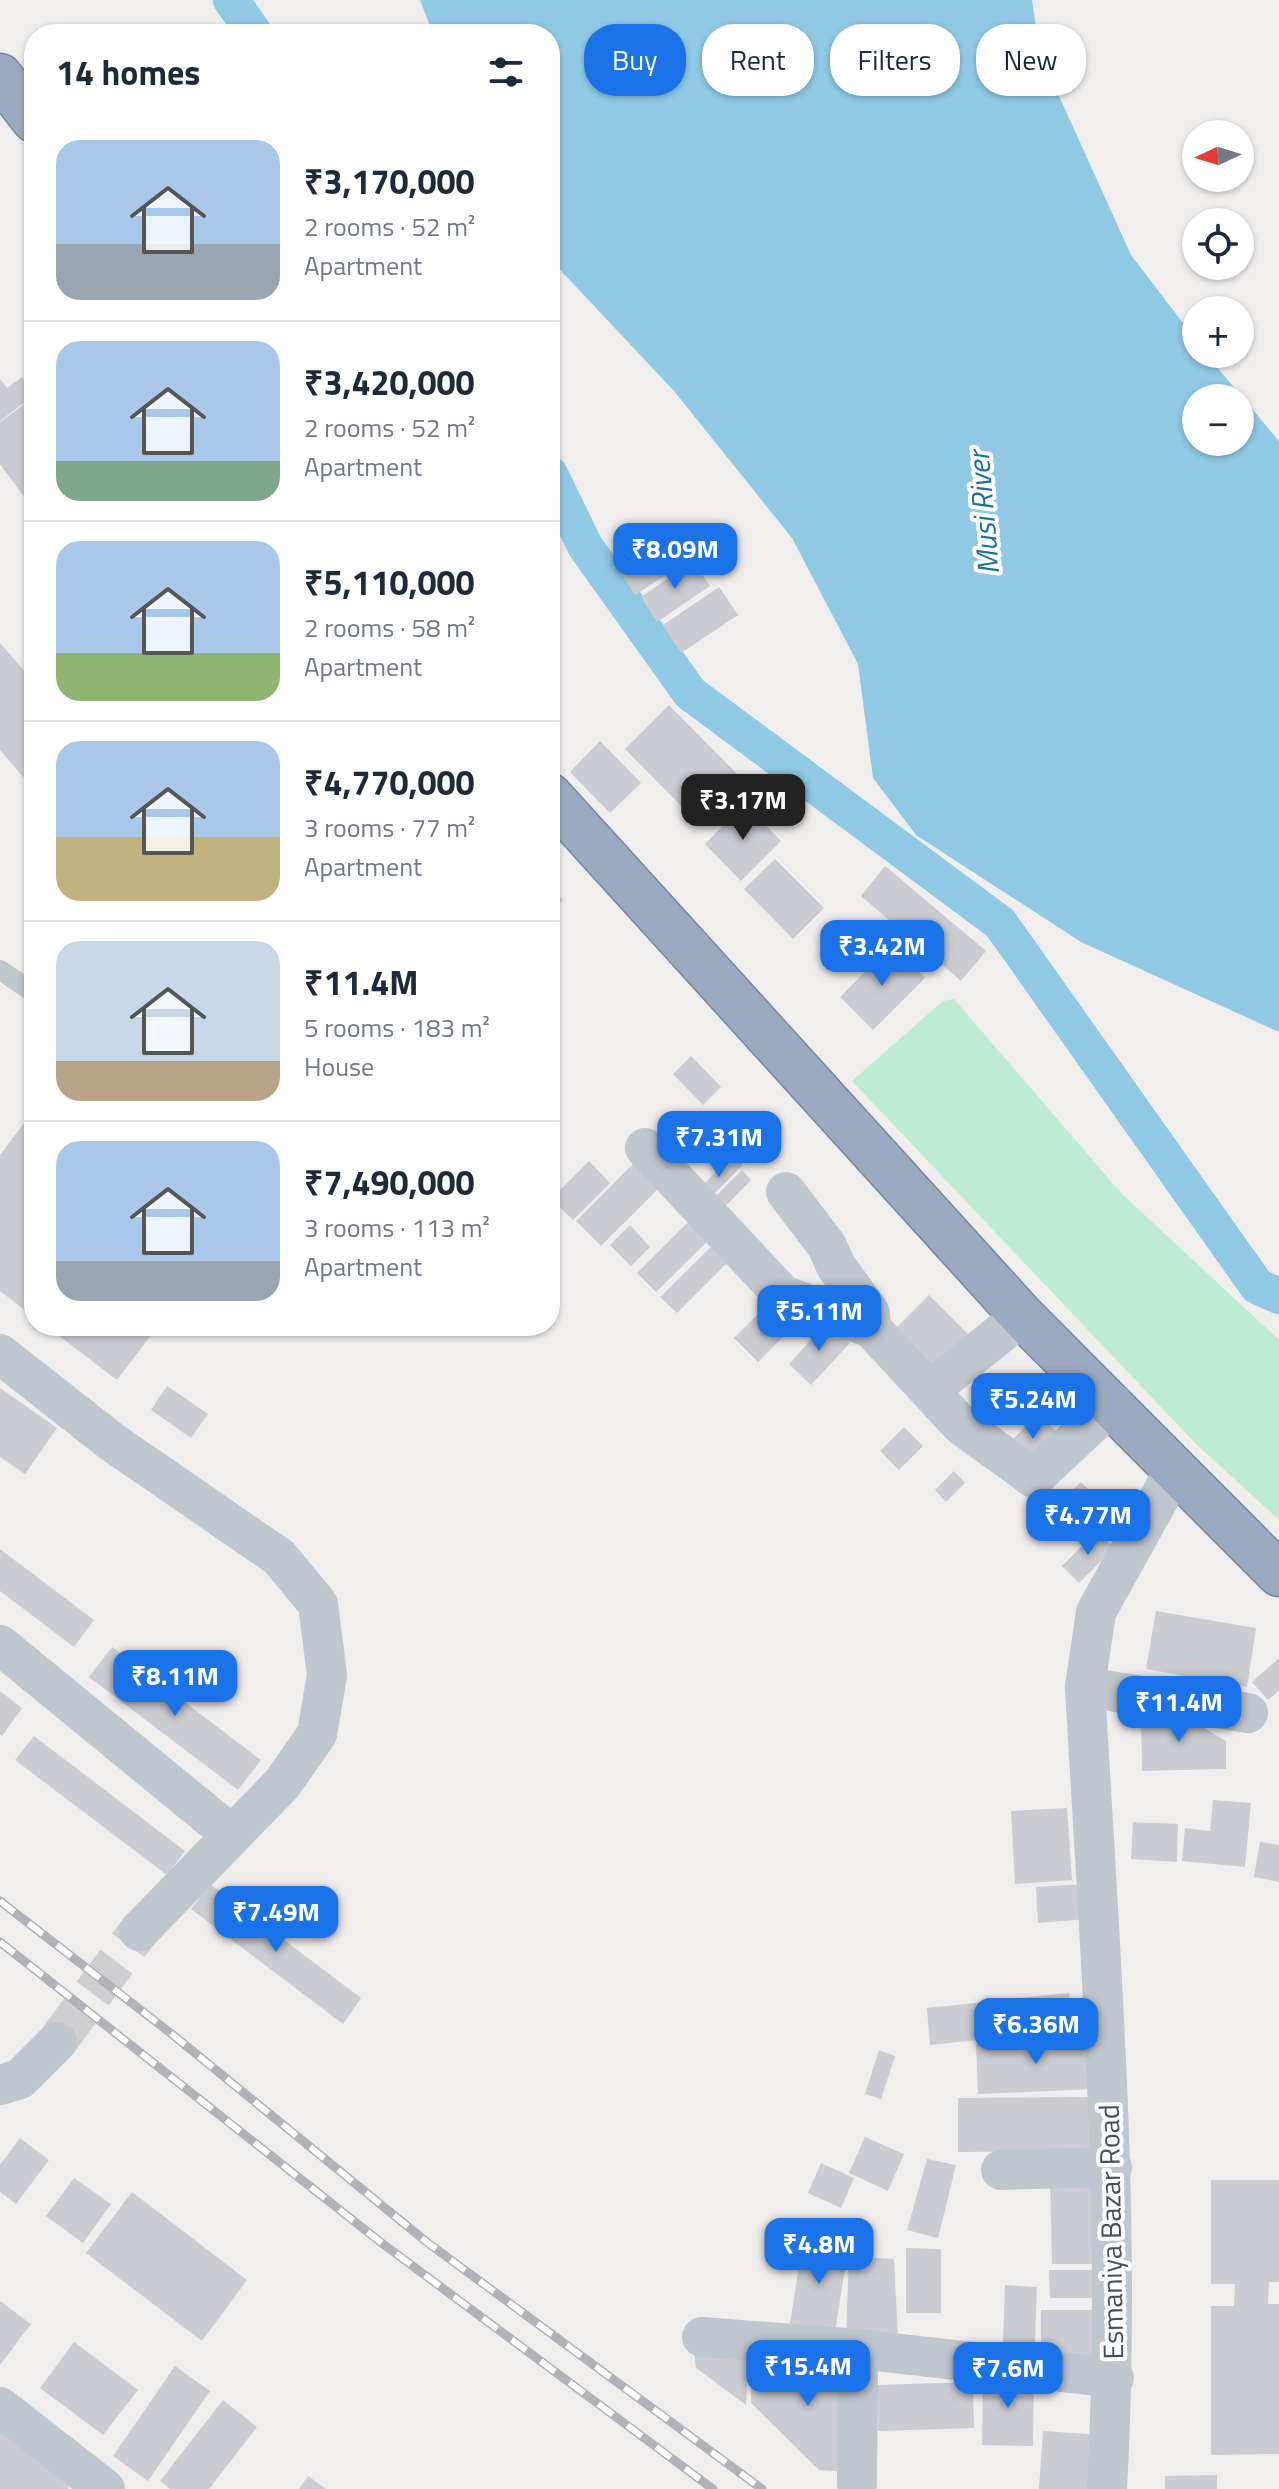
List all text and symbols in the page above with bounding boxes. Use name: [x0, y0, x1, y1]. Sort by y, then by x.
chip: Buy: [584, 24, 686, 96]
chip: Rent: [702, 24, 814, 96]
chip: Filters: [830, 24, 960, 96]
chip: New: [976, 24, 1086, 96]
text: 14 homes: [56, 46, 200, 98]
icon: filters: [484, 50, 528, 94]
north arrow: [1182, 120, 1254, 192]
map controls: [1182, 120, 1254, 456]
text: ₹3,170,000: [304, 155, 475, 207]
icon: home: [120, 172, 216, 268]
text: 2 rooms · 52 m²: [304, 207, 475, 246]
button: locate: [1182, 208, 1254, 280]
text: Apartment: [304, 246, 422, 285]
button: +: [1182, 296, 1254, 368]
text: ₹3,420,000: [304, 356, 475, 408]
icon: home: [120, 373, 216, 469]
button: −: [1182, 384, 1254, 456]
text: 2 rooms · 52 m²: [304, 408, 475, 447]
water label: Musi River: [954, 446, 1011, 577]
text: Apartment: [304, 447, 422, 486]
pin: ₹8.09M: [610, 523, 740, 591]
text: ₹8.09M: [631, 529, 719, 568]
text: ₹5,110,000: [304, 556, 475, 608]
icon: home: [120, 573, 216, 669]
text: 2 rooms · 58 m²: [304, 608, 475, 647]
text: Apartment: [304, 647, 422, 686]
text: ₹4,770,000: [304, 756, 475, 808]
icon: home: [120, 773, 216, 869]
pin: ₹3.17M: [678, 774, 808, 842]
text: ₹3.17M: [699, 780, 787, 819]
text: 3 rooms · 77 m²: [304, 808, 475, 847]
text: Apartment: [304, 847, 422, 886]
pin: ₹3.42M: [817, 920, 947, 988]
text: ₹3.42M: [838, 926, 926, 965]
text: ₹11.4M: [304, 956, 418, 1008]
icon: home: [120, 973, 216, 1069]
text: 5 rooms · 183 m²: [304, 1008, 490, 1047]
text: House: [304, 1047, 374, 1086]
pin: ₹7.31M: [654, 1111, 784, 1179]
text: ₹7.31M: [675, 1117, 763, 1156]
text: ₹7,490,000: [304, 1156, 475, 1208]
icon: home: [120, 1173, 216, 1269]
text: 3 rooms · 113 m²: [304, 1208, 490, 1247]
text: Apartment: [304, 1247, 422, 1286]
pin: ₹5.11M: [754, 1285, 884, 1353]
text: ₹5.11M: [775, 1291, 863, 1330]
pin: ₹5.24M: [968, 1373, 1098, 1441]
text: ₹5.24M: [989, 1379, 1077, 1418]
pin: ₹4.77M: [1023, 1489, 1153, 1557]
text: ₹4.77M: [1044, 1495, 1132, 1534]
pin: ₹8.11M: [110, 1650, 240, 1718]
text: ₹8.11M: [131, 1656, 219, 1695]
pin: ₹11.4M: [1114, 1676, 1244, 1744]
text: ₹11.4M: [1135, 1682, 1223, 1721]
pin: ₹7.49M: [211, 1886, 341, 1954]
text: ₹7.49M: [232, 1892, 320, 1931]
pin: ₹6.36M: [971, 1998, 1101, 2066]
text: ₹6.36M: [992, 2004, 1080, 2043]
street label: Esmaniya Bazar Road: [1087, 2104, 1134, 2360]
pin: ₹4.8M: [763, 2218, 875, 2286]
text: ₹4.8M: [783, 2224, 855, 2263]
pin: ₹15.4M: [743, 2340, 873, 2408]
pin: ₹7.6M: [952, 2342, 1064, 2410]
text: ₹15.4M: [764, 2346, 852, 2385]
text: ₹7.6M: [972, 2348, 1044, 2387]

